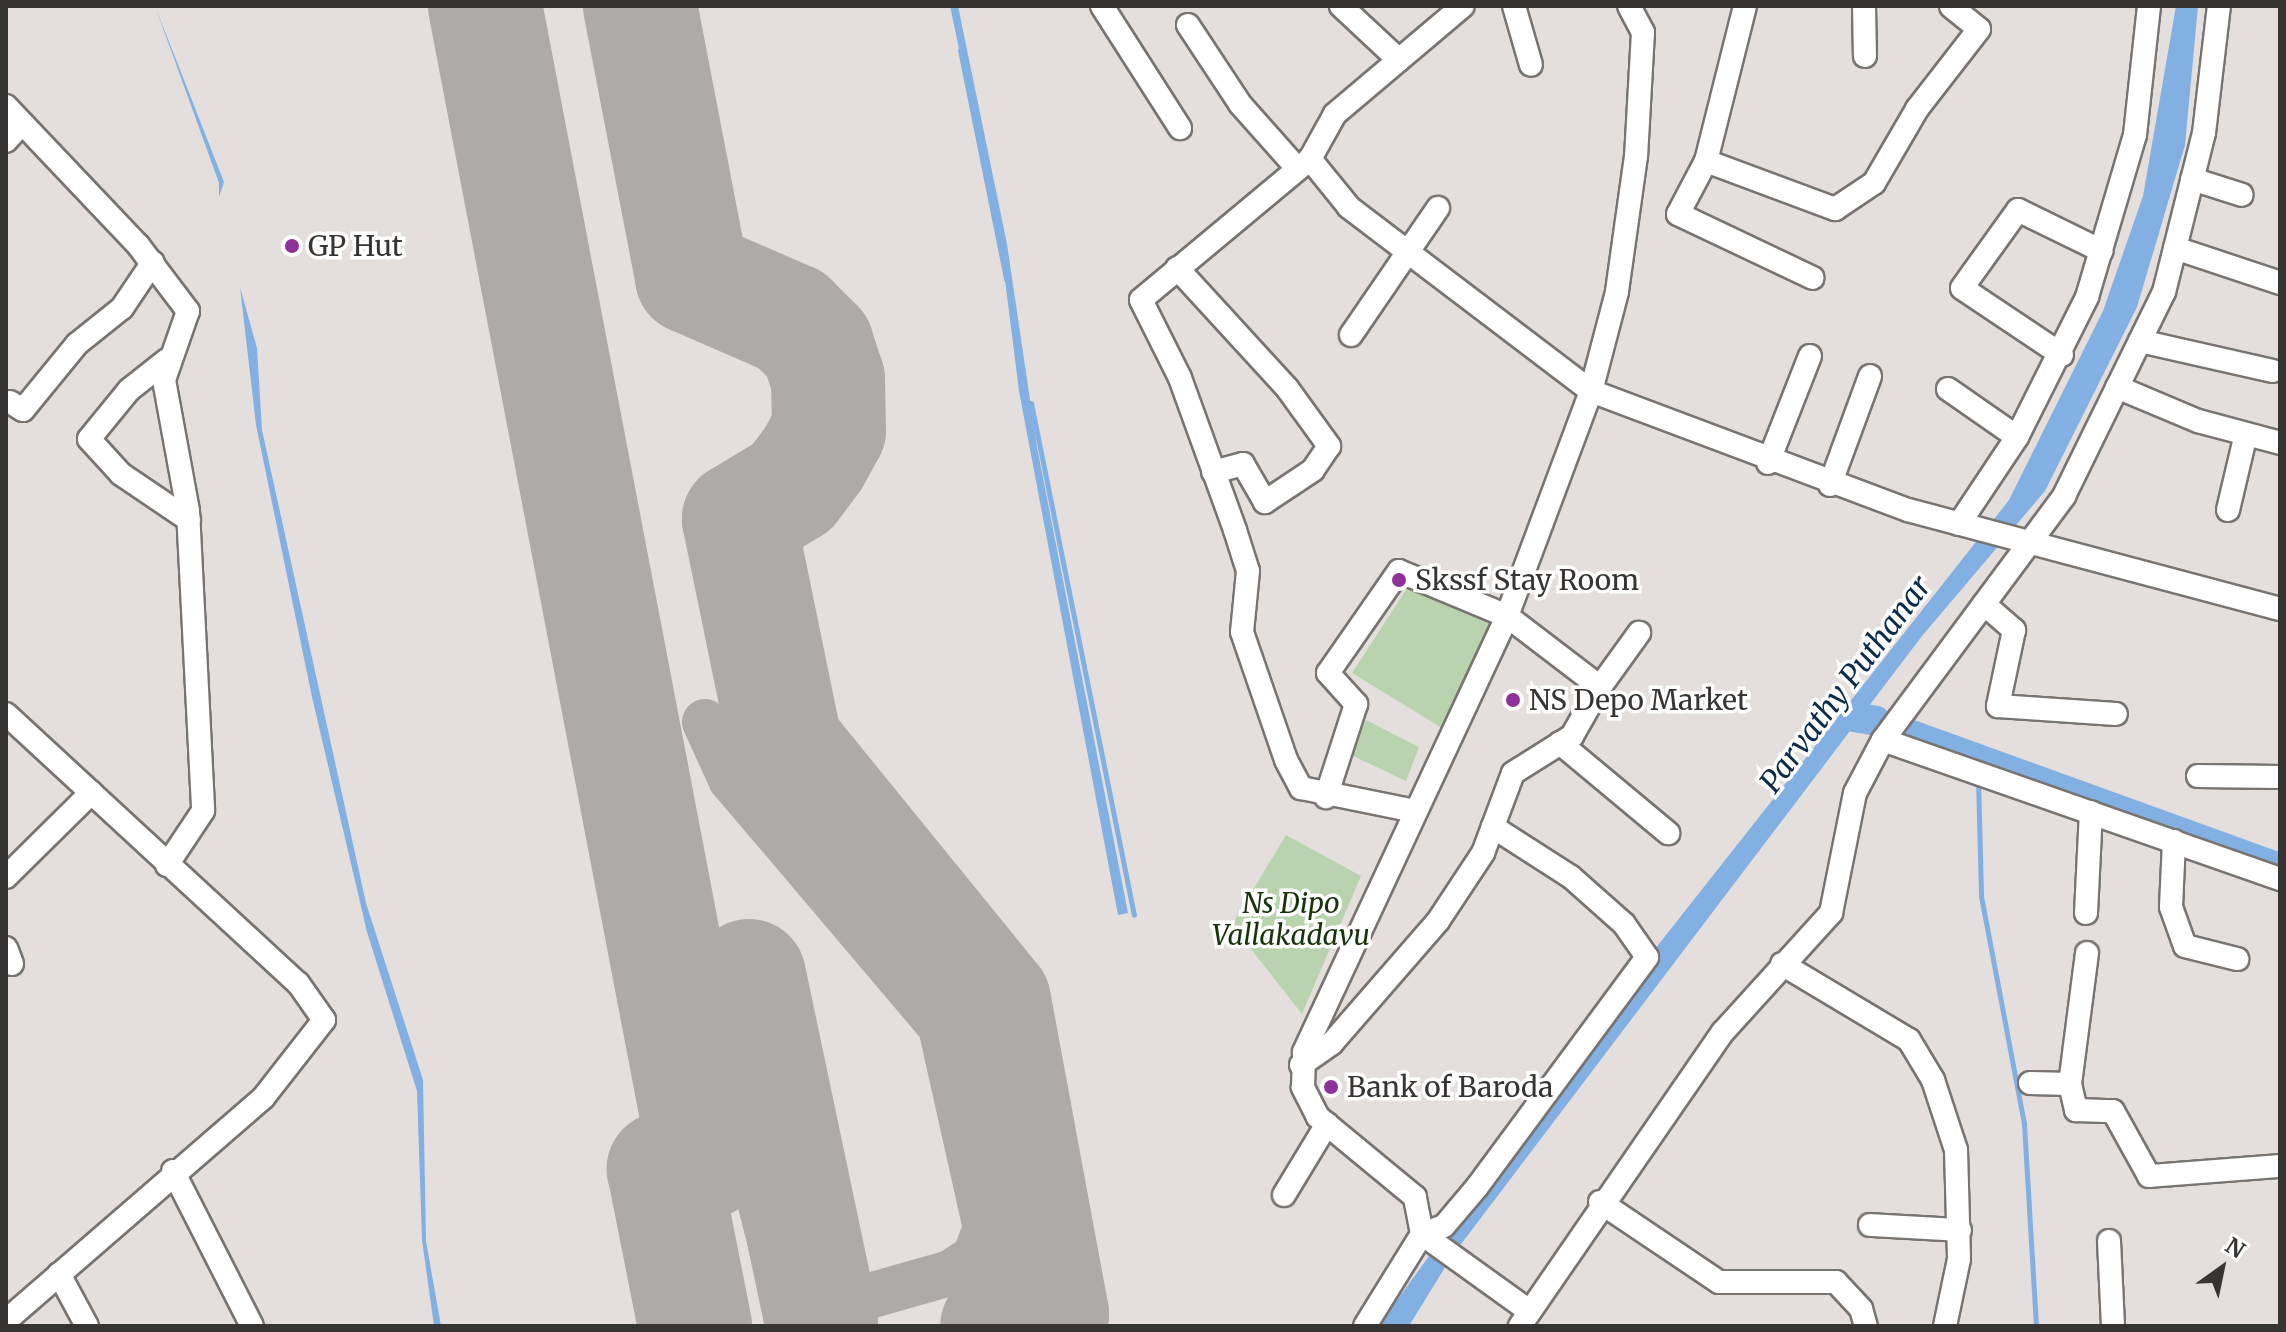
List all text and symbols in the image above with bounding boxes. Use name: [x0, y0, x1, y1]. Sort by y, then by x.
place label: GP Hut: [308, 229, 403, 263]
marker: GP Hut: [283, 237, 301, 255]
place label: Skssf Stay Room: [1415, 563, 1639, 597]
water label: Parvathy Puthanar: [1752, 569, 1938, 799]
marker: Skssf Stay Room: [1390, 571, 1408, 589]
place label: NS Depo Market: [1529, 683, 1748, 717]
marker: NS Depo Market: [1504, 691, 1522, 709]
park label: Ns Dipo Vallakadavu: [1212, 886, 1370, 952]
place label: Bank of Baroda: [1347, 1070, 1553, 1104]
marker: Bank of Baroda: [1322, 1078, 1340, 1096]
north arrow: [2182, 1228, 2262, 1308]
text: N: [2220, 1231, 2250, 1264]

